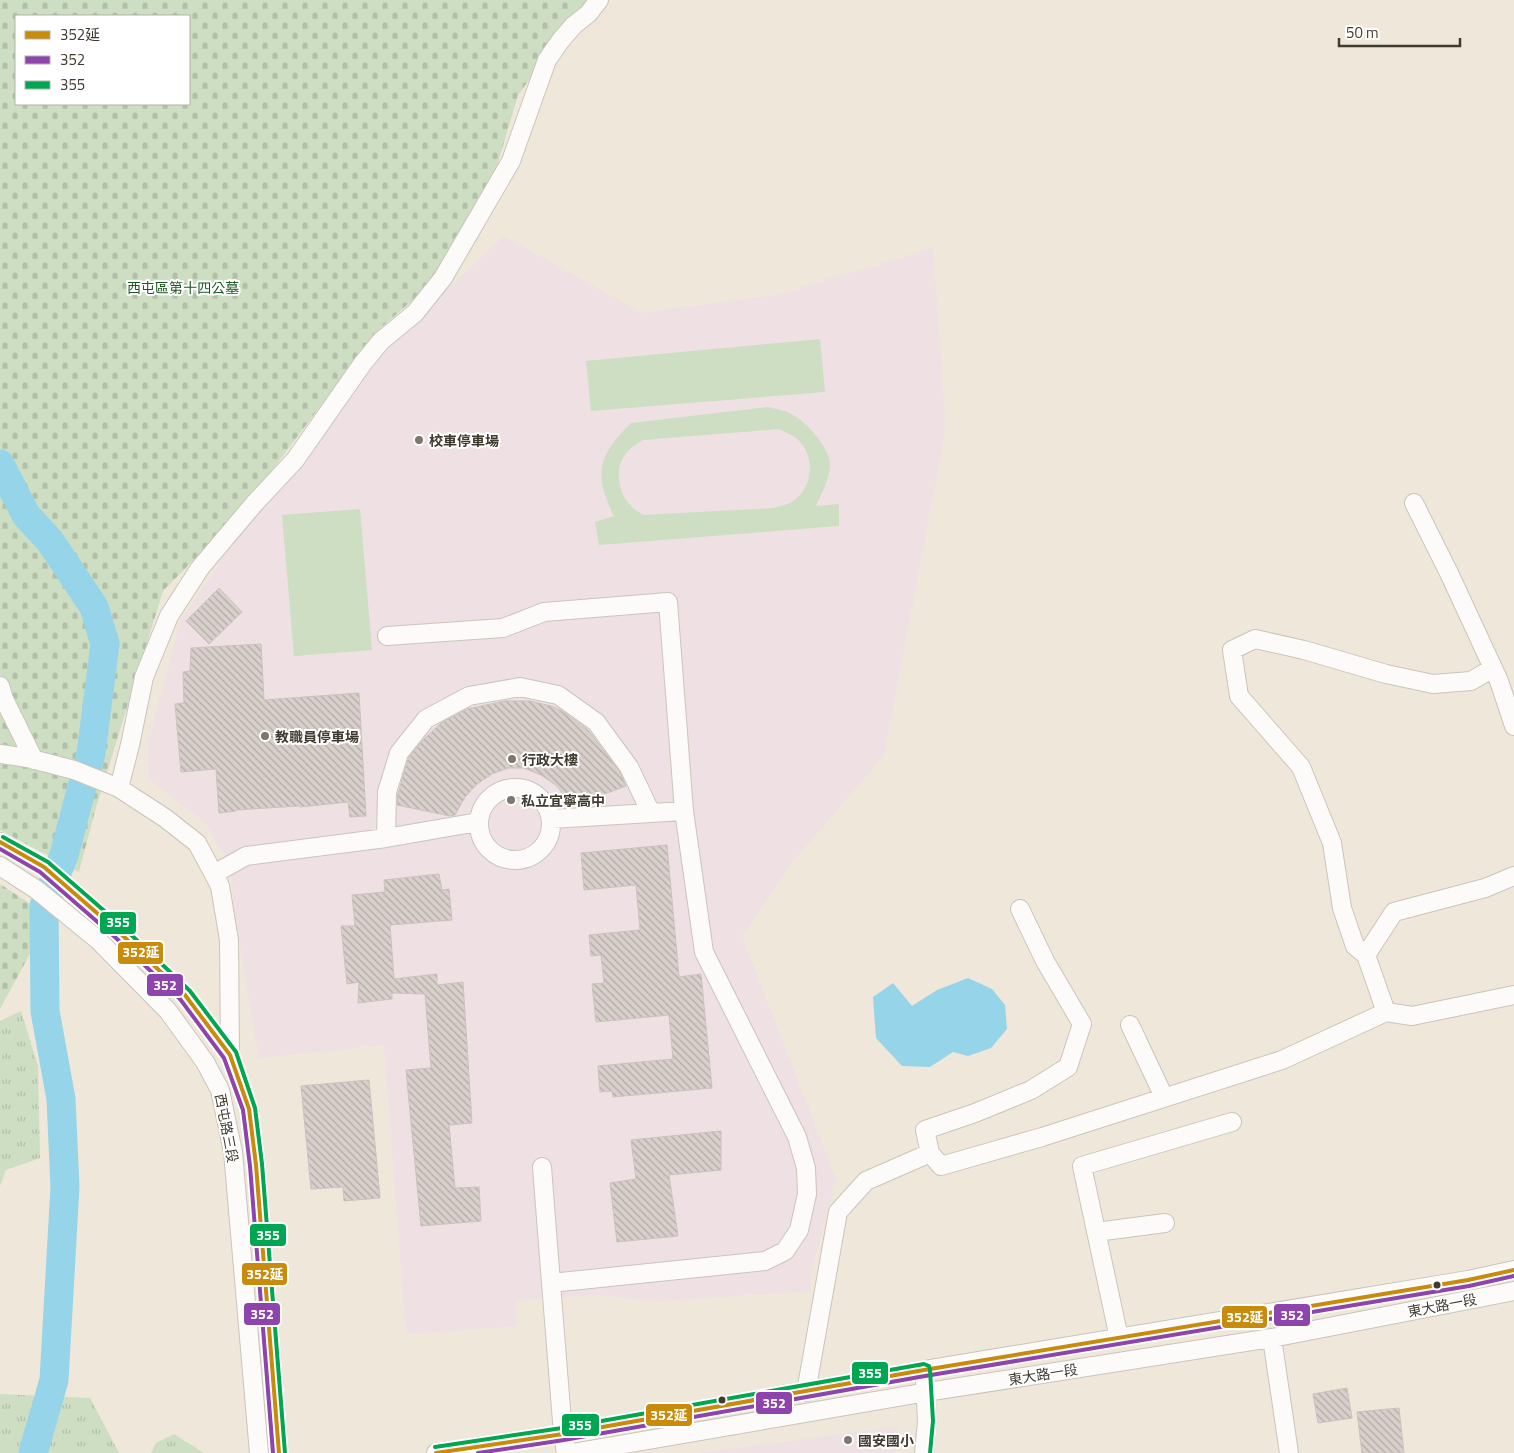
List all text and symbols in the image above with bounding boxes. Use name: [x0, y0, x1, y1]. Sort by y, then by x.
legend: [15, 15, 190, 105]
scale bar: [1339, 15, 1460, 47]
text: 50 m: [1346, 21, 1379, 44]
text: 352延: [60, 23, 100, 46]
text: 352: [60, 48, 85, 71]
text: 355: [60, 73, 85, 96]
park label: 西屯區第十四公墓: [127, 277, 239, 298]
place label: 校車停車場: [429, 430, 499, 451]
marker: 校車停車場: [413, 434, 425, 446]
place label: 教職員停車場: [275, 726, 359, 747]
marker: 教職員停車場: [259, 730, 271, 742]
place label: 行政大樓: [522, 749, 578, 770]
marker: 行政大樓: [506, 753, 518, 765]
place label: 私立宜寧高中: [521, 790, 605, 811]
marker: 私立宜寧高中: [505, 794, 517, 806]
line badge: 355: [99, 911, 137, 935]
text: 355: [106, 911, 130, 932]
line badge: 352延: [117, 941, 164, 965]
text: 352延: [122, 941, 160, 962]
line badge: 352: [146, 973, 184, 997]
text: 352: [153, 974, 177, 995]
street label: 西屯路三段: [210, 1092, 244, 1164]
line badge: 355: [249, 1223, 287, 1247]
text: 355: [256, 1224, 280, 1245]
line badge: 352延: [241, 1262, 288, 1286]
text: 352延: [246, 1263, 284, 1284]
unlabelled marker: [1432, 1280, 1442, 1290]
street label: 東大路一段: [1406, 1288, 1478, 1322]
line badge: 352: [243, 1302, 281, 1326]
text: 352: [250, 1303, 274, 1324]
line badge: 352: [1273, 1303, 1311, 1327]
text: 352: [1280, 1304, 1304, 1325]
line badge: 352延: [1221, 1305, 1268, 1329]
text: 352延: [1226, 1306, 1264, 1327]
street label: 東大路一段: [1007, 1358, 1079, 1390]
line badge: 355: [851, 1361, 889, 1385]
text: 355: [858, 1362, 882, 1383]
line badge: 352: [755, 1391, 793, 1415]
text: 352: [762, 1392, 786, 1413]
unlabelled marker: [717, 1395, 727, 1405]
line badge: 352延: [645, 1403, 693, 1427]
text: 352延: [650, 1404, 688, 1425]
line badge: 355: [561, 1413, 600, 1437]
text: 355: [568, 1414, 592, 1435]
place label: 國安國小: [858, 1430, 914, 1451]
marker: 國安國小: [842, 1434, 854, 1446]

